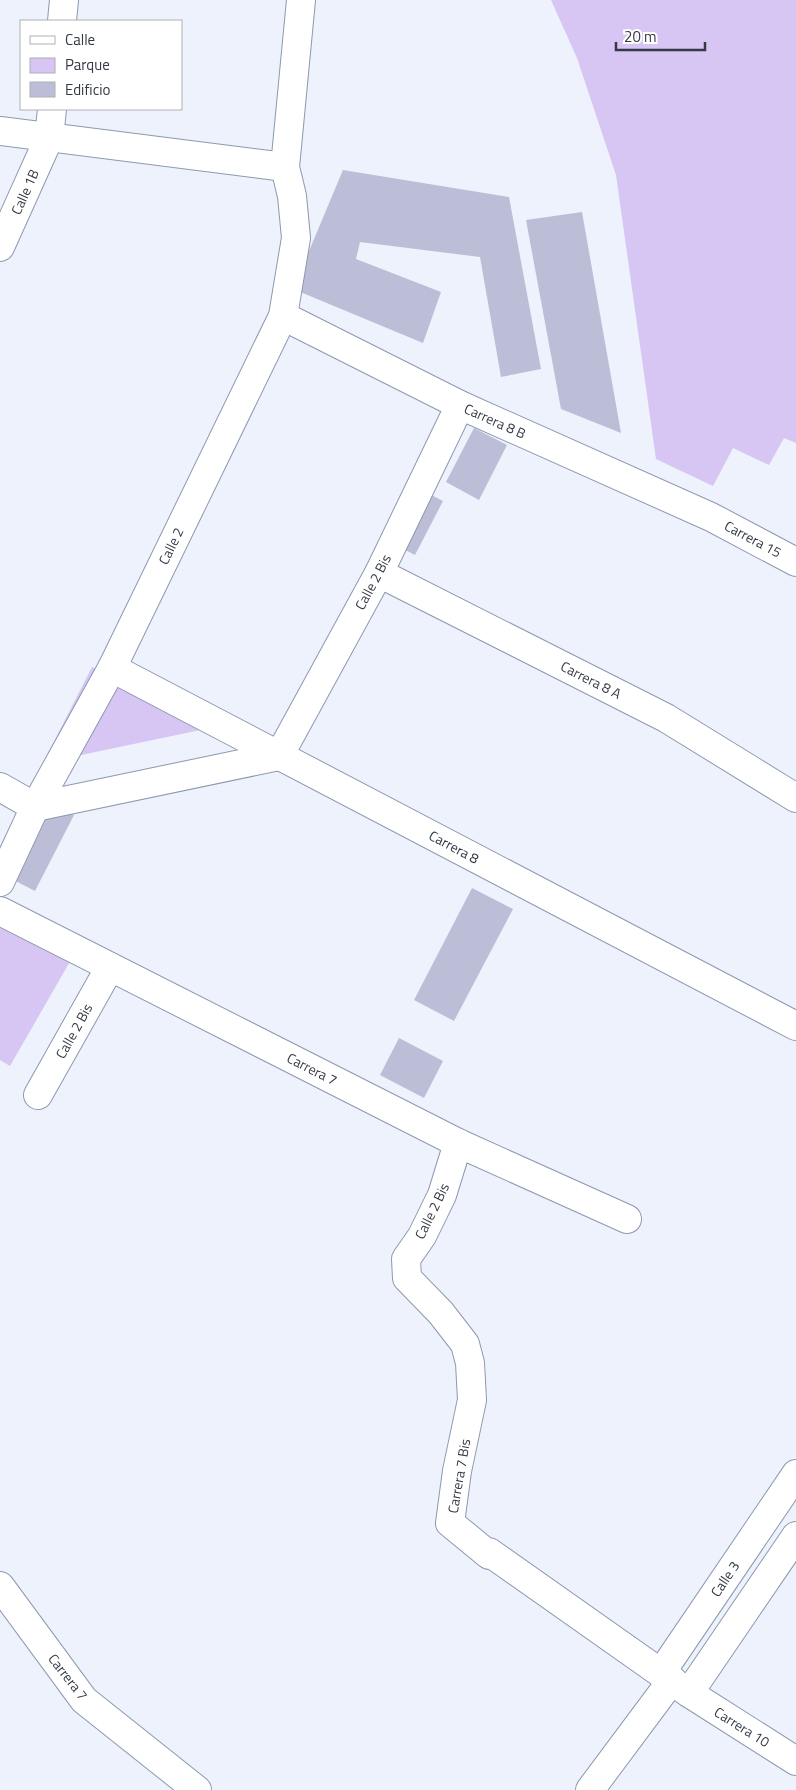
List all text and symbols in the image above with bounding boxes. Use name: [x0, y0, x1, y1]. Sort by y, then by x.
legend: [20, 20, 182, 110]
scale bar: [616, 20, 705, 52]
text: 20 m: [624, 25, 657, 48]
text: Calle: [65, 28, 95, 51]
text: Parque: [65, 53, 110, 76]
text: Edificio: [65, 78, 110, 101]
street label: Calle 1B: [5, 166, 44, 218]
street label: Carrera 8 B: [461, 398, 529, 444]
street label: Carrera 15: [721, 515, 786, 562]
street label: Calle 2: [153, 524, 189, 568]
street label: Calle 2 Bis: [349, 550, 396, 613]
street label: Carrera 8 A: [557, 655, 626, 704]
street label: Carrera 8: [425, 825, 483, 869]
street label: Calle 2 Bis: [50, 999, 97, 1062]
street label: Carrera 7: [283, 1047, 341, 1090]
street label: Calle 2 Bis: [409, 1179, 454, 1243]
street label: Carrera 7 Bis: [442, 1437, 475, 1515]
street label: Calle 3: [705, 1557, 744, 1601]
street label: Carrera 7: [43, 1649, 93, 1704]
street label: Carrera 10: [710, 1701, 774, 1752]

